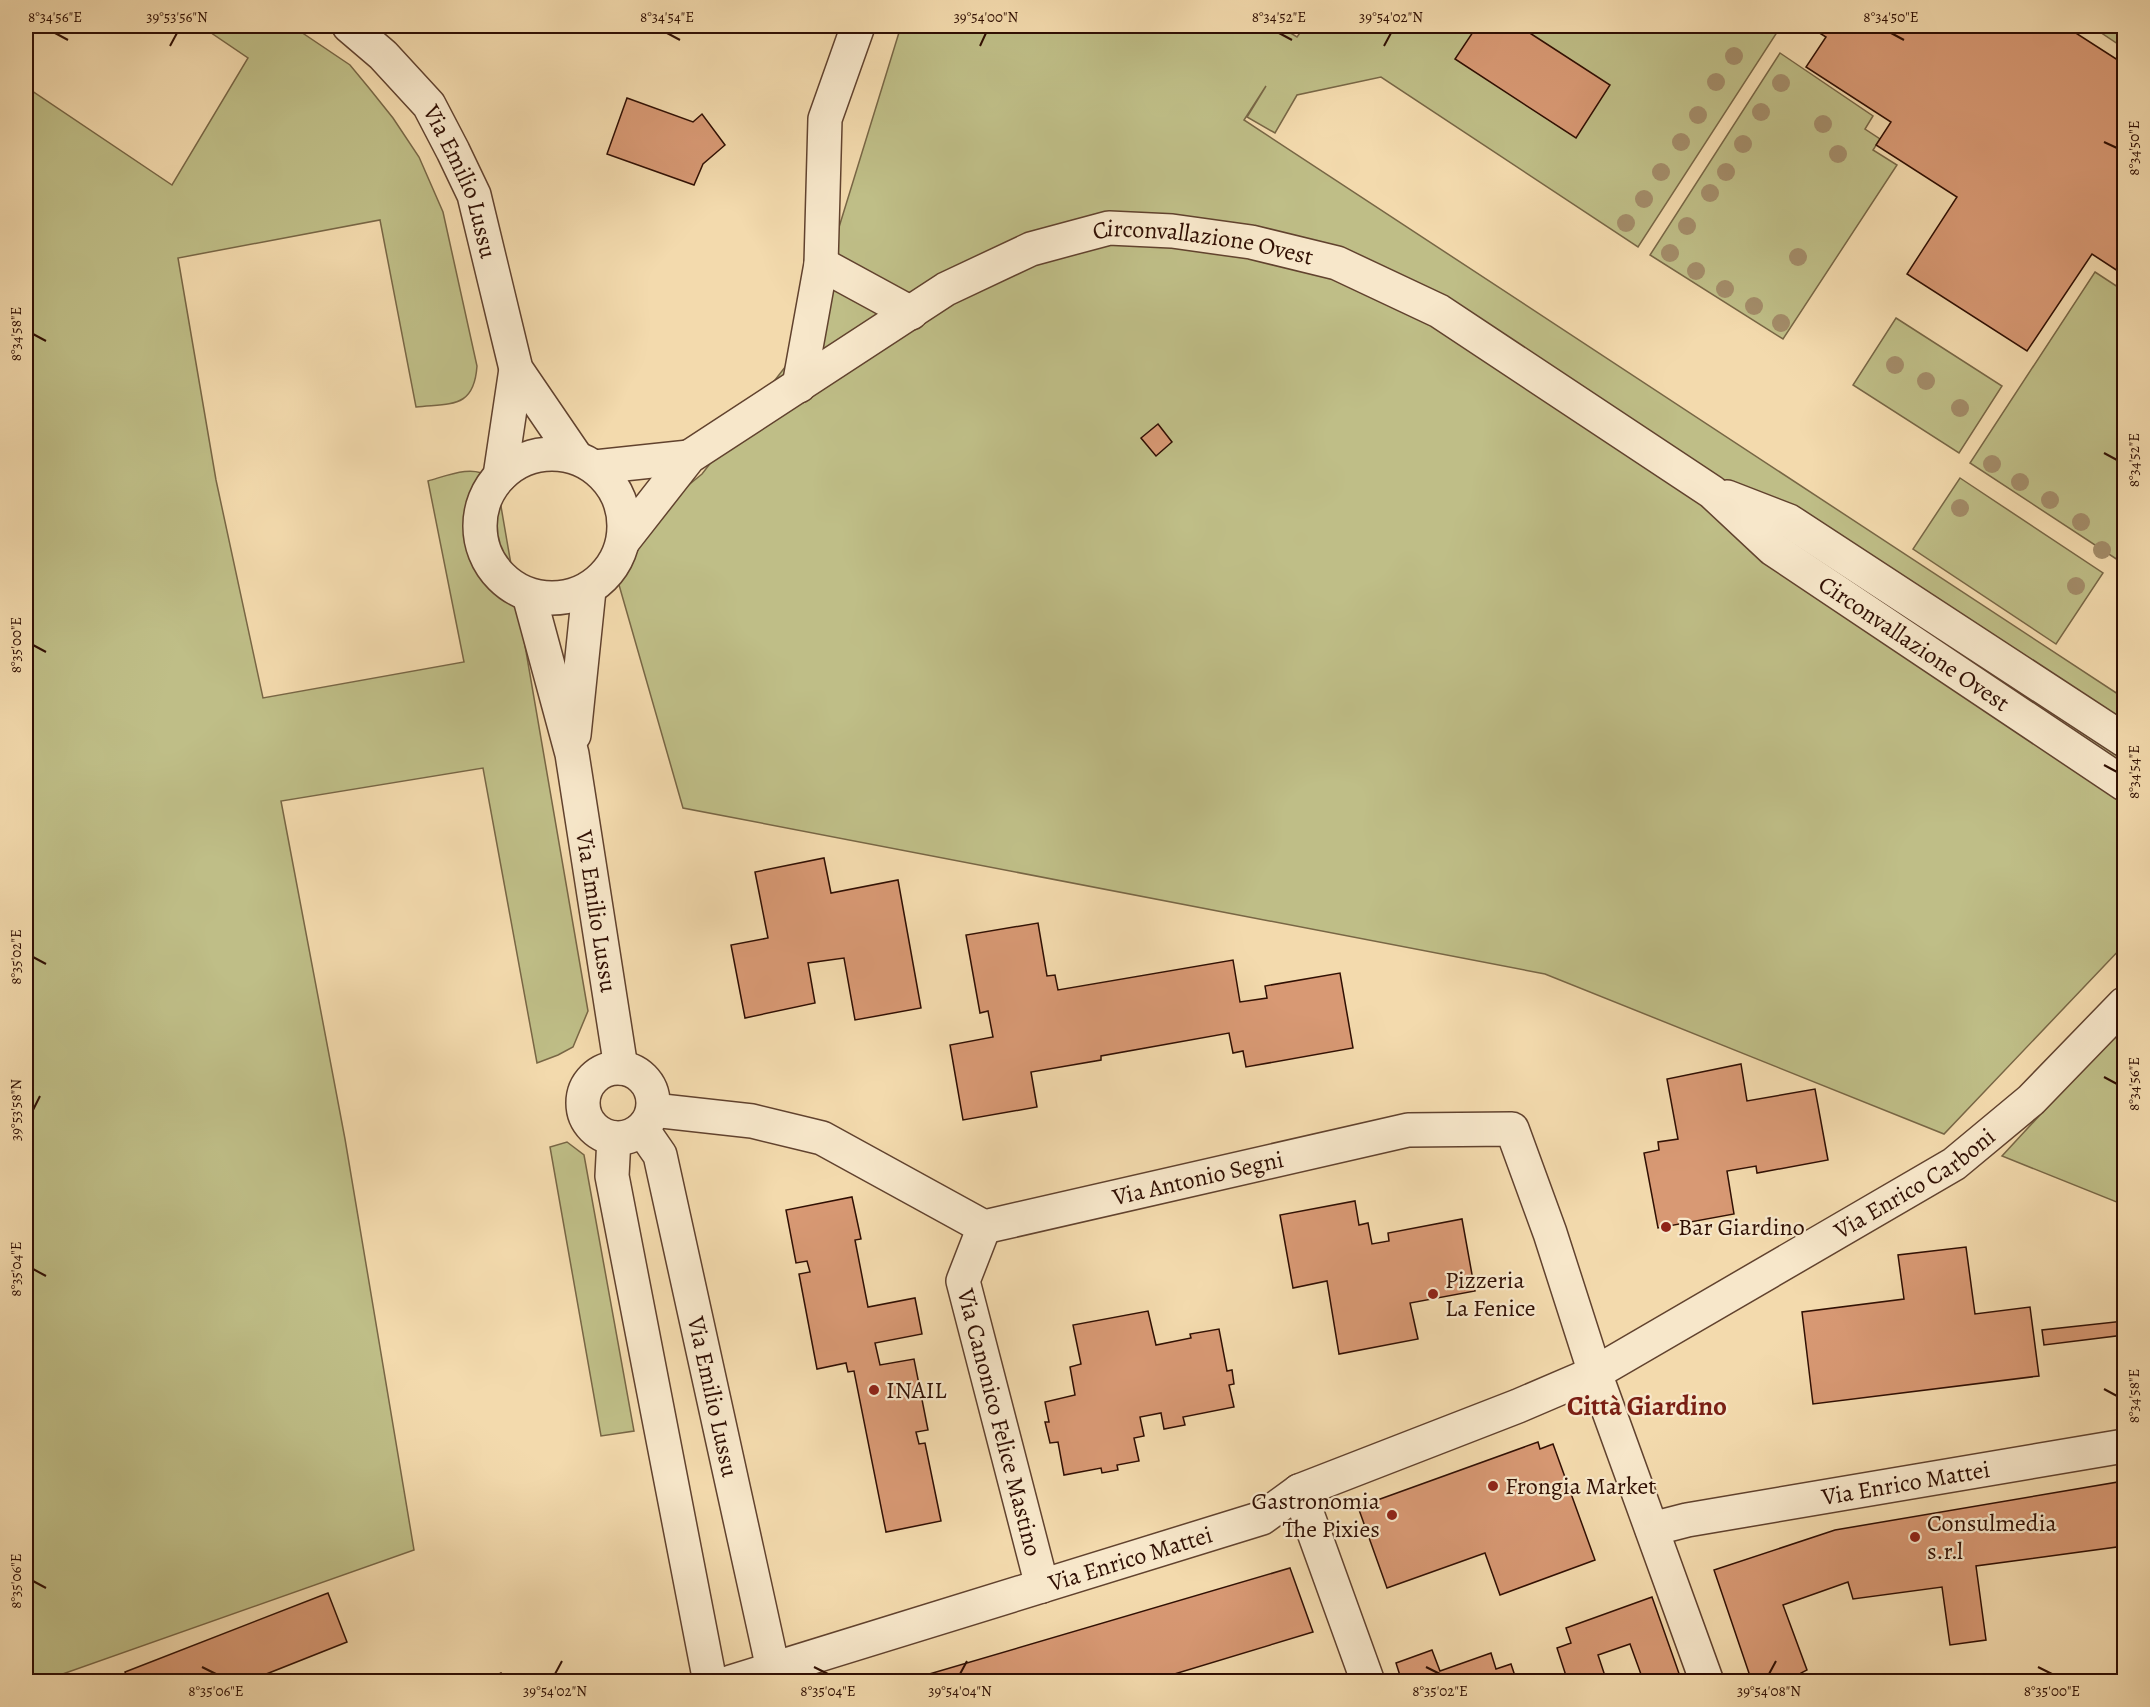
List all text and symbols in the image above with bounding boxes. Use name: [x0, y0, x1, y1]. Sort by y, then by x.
text: 8°34'56"E: [28, 7, 82, 27]
text: 39°53'56"N: [146, 7, 208, 27]
text: 8°34'54"E: [640, 7, 694, 27]
text: 39°54'00"N: [954, 7, 1019, 27]
text: 8°34'52"E: [1252, 7, 1306, 27]
text: 39°54'02"N: [1359, 7, 1423, 27]
text: 8°34'50"E: [1863, 7, 1919, 27]
street label: Via Emilio Lussu: [415, 98, 505, 261]
text: 8°34'50"E: [2124, 120, 2144, 176]
street label: Circonvallazione Ovest: [1089, 212, 1317, 273]
text: 8°34'58"E: [6, 307, 26, 361]
text: 8°34'52"E: [2124, 433, 2144, 487]
street label: Circonvallazione Ovest: [1812, 568, 2016, 719]
text: 8°35'00"E: [6, 617, 26, 673]
text: 8°34'54"E: [2124, 745, 2144, 799]
street label: Via Emilio Lussu: [568, 827, 625, 995]
text: 8°35'02"E: [6, 929, 26, 985]
text: 8°34'56"E: [2124, 1057, 2144, 1111]
text: 39°53'58"N: [6, 1079, 26, 1141]
street label: Via Enrico Carboni: [1827, 1120, 2002, 1247]
street label: Via Antonio Segni: [1108, 1143, 1287, 1213]
place label: Bar Giardino: [1678, 1211, 1805, 1243]
marker: Bar Giardino: [1659, 1220, 1673, 1234]
text: 8°35'04"E: [6, 1241, 26, 1297]
place label: Pizzeria La Fenice: [1445, 1264, 1536, 1324]
street label: Via Canonico Felice Mastino: [949, 1284, 1050, 1560]
marker: Pizzeria La Fenice: [1426, 1287, 1440, 1301]
street label: Via Emilio Lussu: [680, 1312, 746, 1480]
text: 8°34'58"E: [2124, 1369, 2144, 1423]
place label: INAIL: [886, 1374, 947, 1406]
marker: INAIL: [867, 1383, 881, 1397]
district label: Città Giardino: [1567, 1388, 1727, 1424]
street label: Via Enrico Mattei: [1818, 1453, 1992, 1513]
place label: Frongia Market: [1505, 1470, 1656, 1502]
marker: Frongia Market: [1486, 1479, 1500, 1493]
place label: Gastronomia The Pixies: [1252, 1485, 1381, 1545]
place label: Consulmedia s.r.l: [1927, 1507, 2058, 1567]
marker: Gastronomia The Pixies: [1385, 1508, 1399, 1522]
street label: Via Enrico Mattei: [1043, 1518, 1216, 1599]
marker: Consulmedia s.r.l: [1908, 1530, 1922, 1544]
text: 8°35'06"E: [6, 1553, 26, 1609]
text: 8°35'06"E: [188, 1681, 244, 1701]
text: 39°54'02"N: [523, 1681, 587, 1701]
text: 8°35'04"E: [800, 1681, 856, 1701]
text: 39°54'04"N: [928, 1681, 992, 1701]
text: 8°35'02"E: [1412, 1681, 1468, 1701]
text: 39°54'08"N: [1737, 1681, 1801, 1701]
text: 8°35'00"E: [2024, 1681, 2080, 1701]

